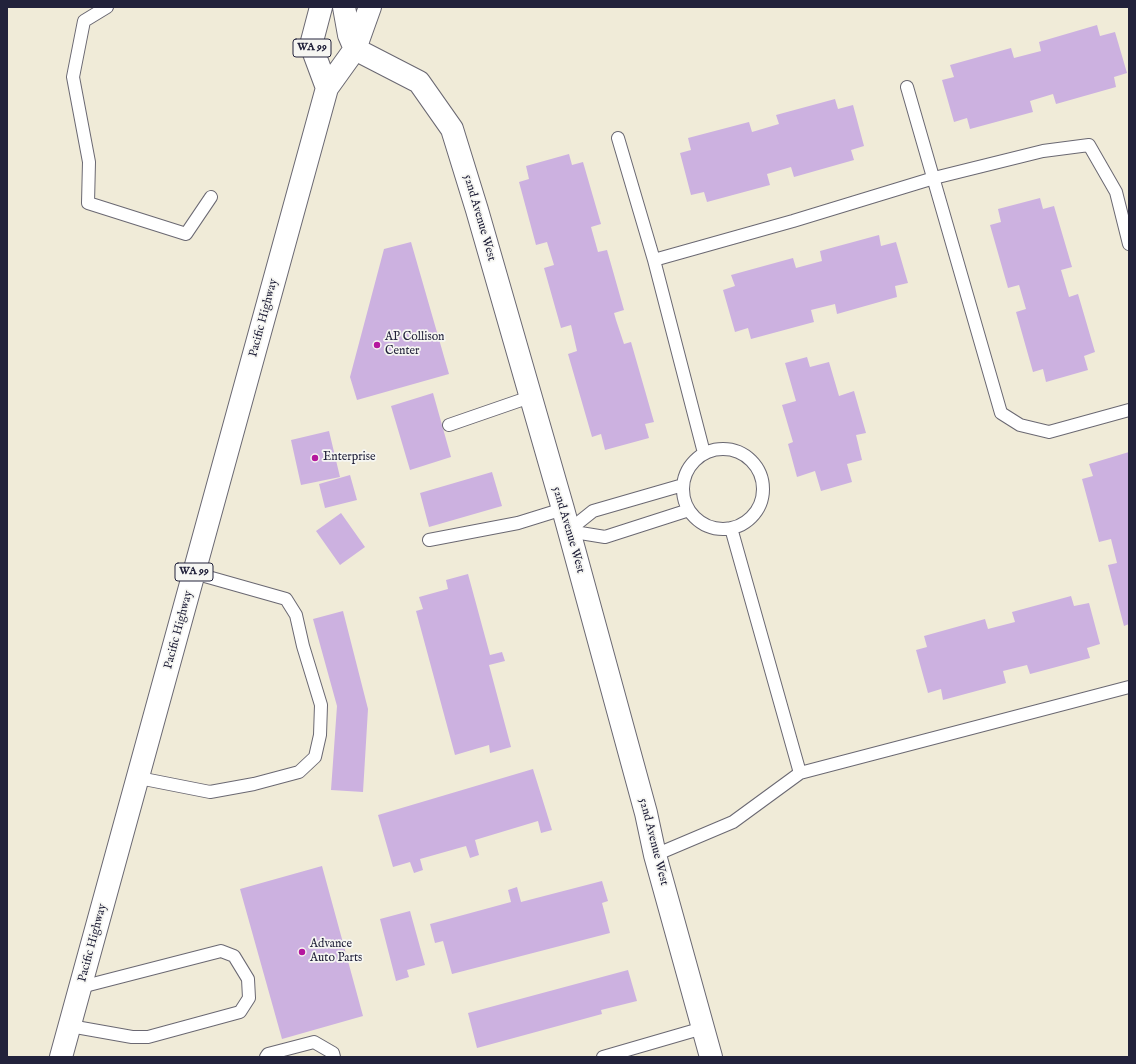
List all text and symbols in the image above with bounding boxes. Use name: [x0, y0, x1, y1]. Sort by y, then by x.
road number: WA 99: [293, 39, 331, 57]
street label: 52nd Avenue West: [460, 173, 498, 263]
street label: Pacific Highway: [247, 277, 281, 359]
place label: AP Collison Center: [385, 331, 444, 359]
marker: AP Collison Center: [372, 340, 382, 350]
place label: Enterprise: [323, 451, 376, 465]
marker: Enterprise: [310, 453, 320, 463]
street label: 52nd Avenue West: [549, 485, 587, 575]
road number: WA 99: [175, 563, 213, 581]
street label: Pacific Highway: [162, 589, 196, 671]
street label: 52nd Avenue West: [635, 797, 671, 887]
street label: Pacific Highway: [76, 902, 110, 984]
place label: Advance Auto Parts: [310, 938, 362, 966]
marker: Advance Auto Parts: [297, 947, 307, 957]

